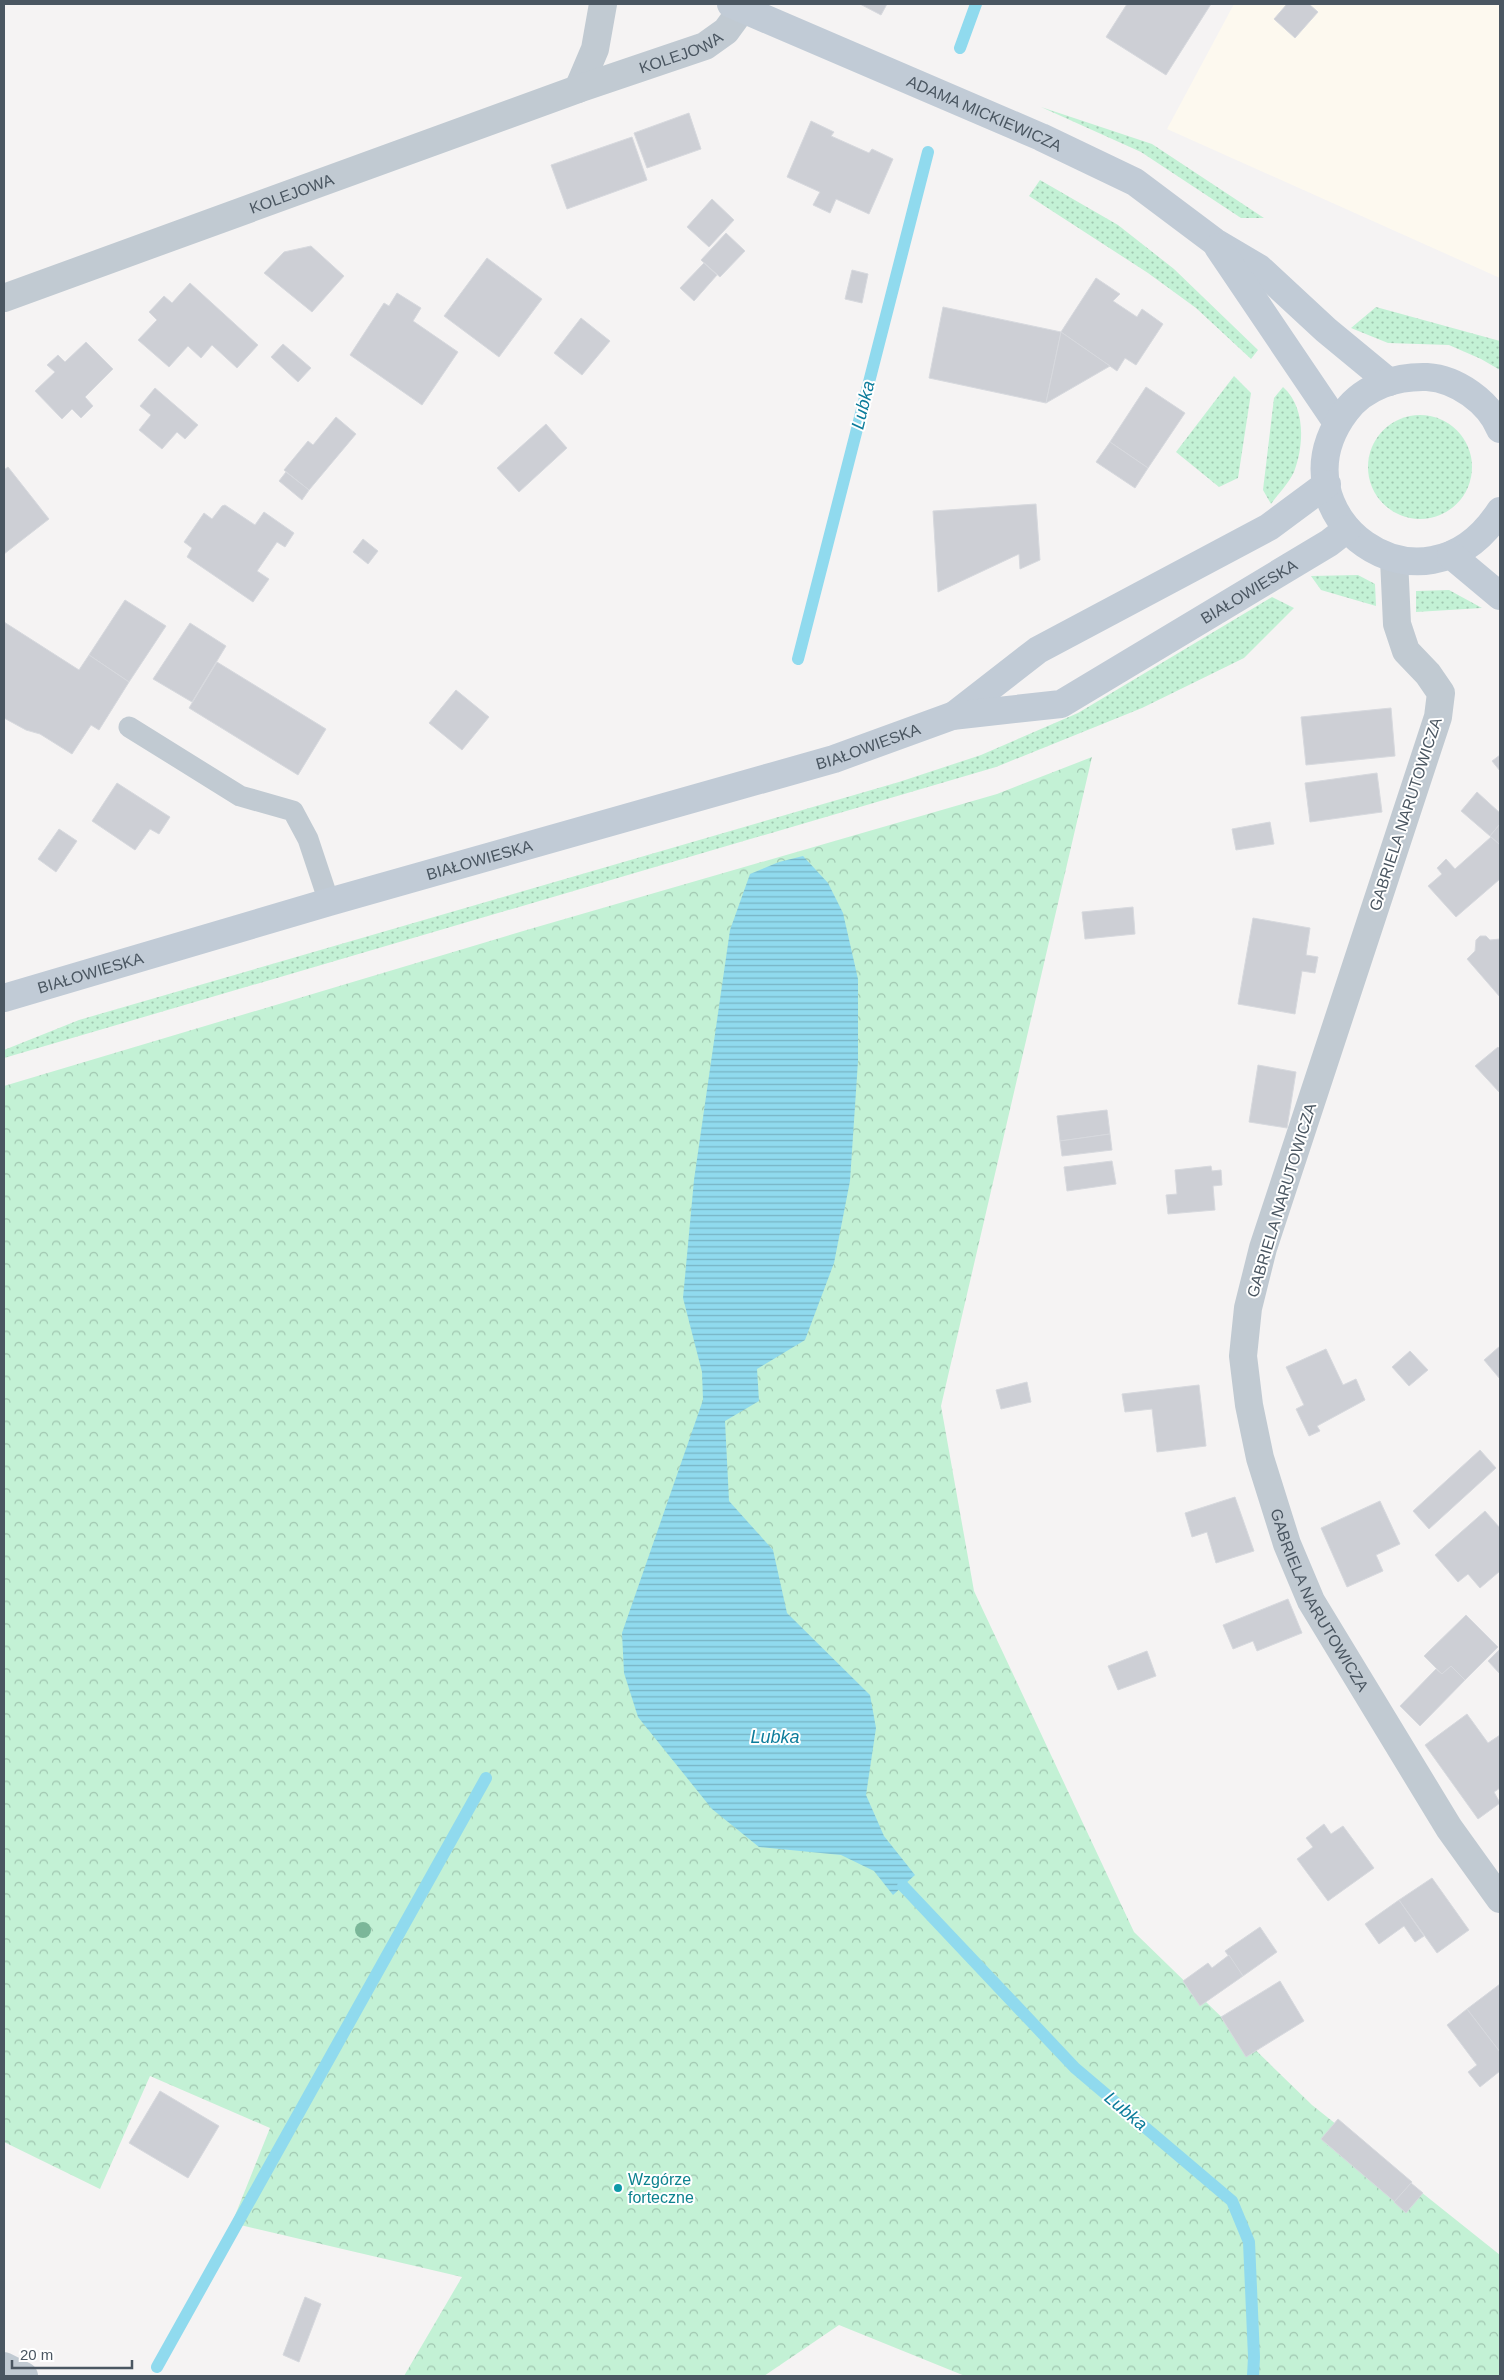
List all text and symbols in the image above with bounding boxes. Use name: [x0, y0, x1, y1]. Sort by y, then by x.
street label: KOLEJOWA: [637, 28, 726, 77]
street label: ADAMA MICKIEWICZA: [904, 73, 1065, 155]
street label: KOLEJOWA: [247, 171, 336, 217]
water label: Lubka: [847, 379, 879, 431]
street label: BIAŁOWIESKA: [1198, 556, 1301, 627]
street label: GABRIELA NARUTOWICZA: [1366, 715, 1445, 913]
street label: BIAŁOWIESKA: [814, 720, 923, 773]
street label: BIAŁOWIESKA: [424, 837, 535, 883]
street label: BIAŁOWIESKA: [36, 949, 146, 997]
street label: GABRIELA NARUTOWICZA: [1244, 1101, 1319, 1299]
street label: GABRIELA NARUTOWICZA: [1267, 1507, 1372, 1695]
water label: Lubka: [750, 1727, 800, 1747]
water label: Lubka: [1101, 2088, 1151, 2134]
place label: Wzgórze forteczne: [628, 2171, 694, 2206]
marker: Wzgórze forteczne: [612, 2182, 624, 2194]
scale bar: [12, 2338, 132, 2370]
text: 20 m: [20, 2346, 53, 2363]

